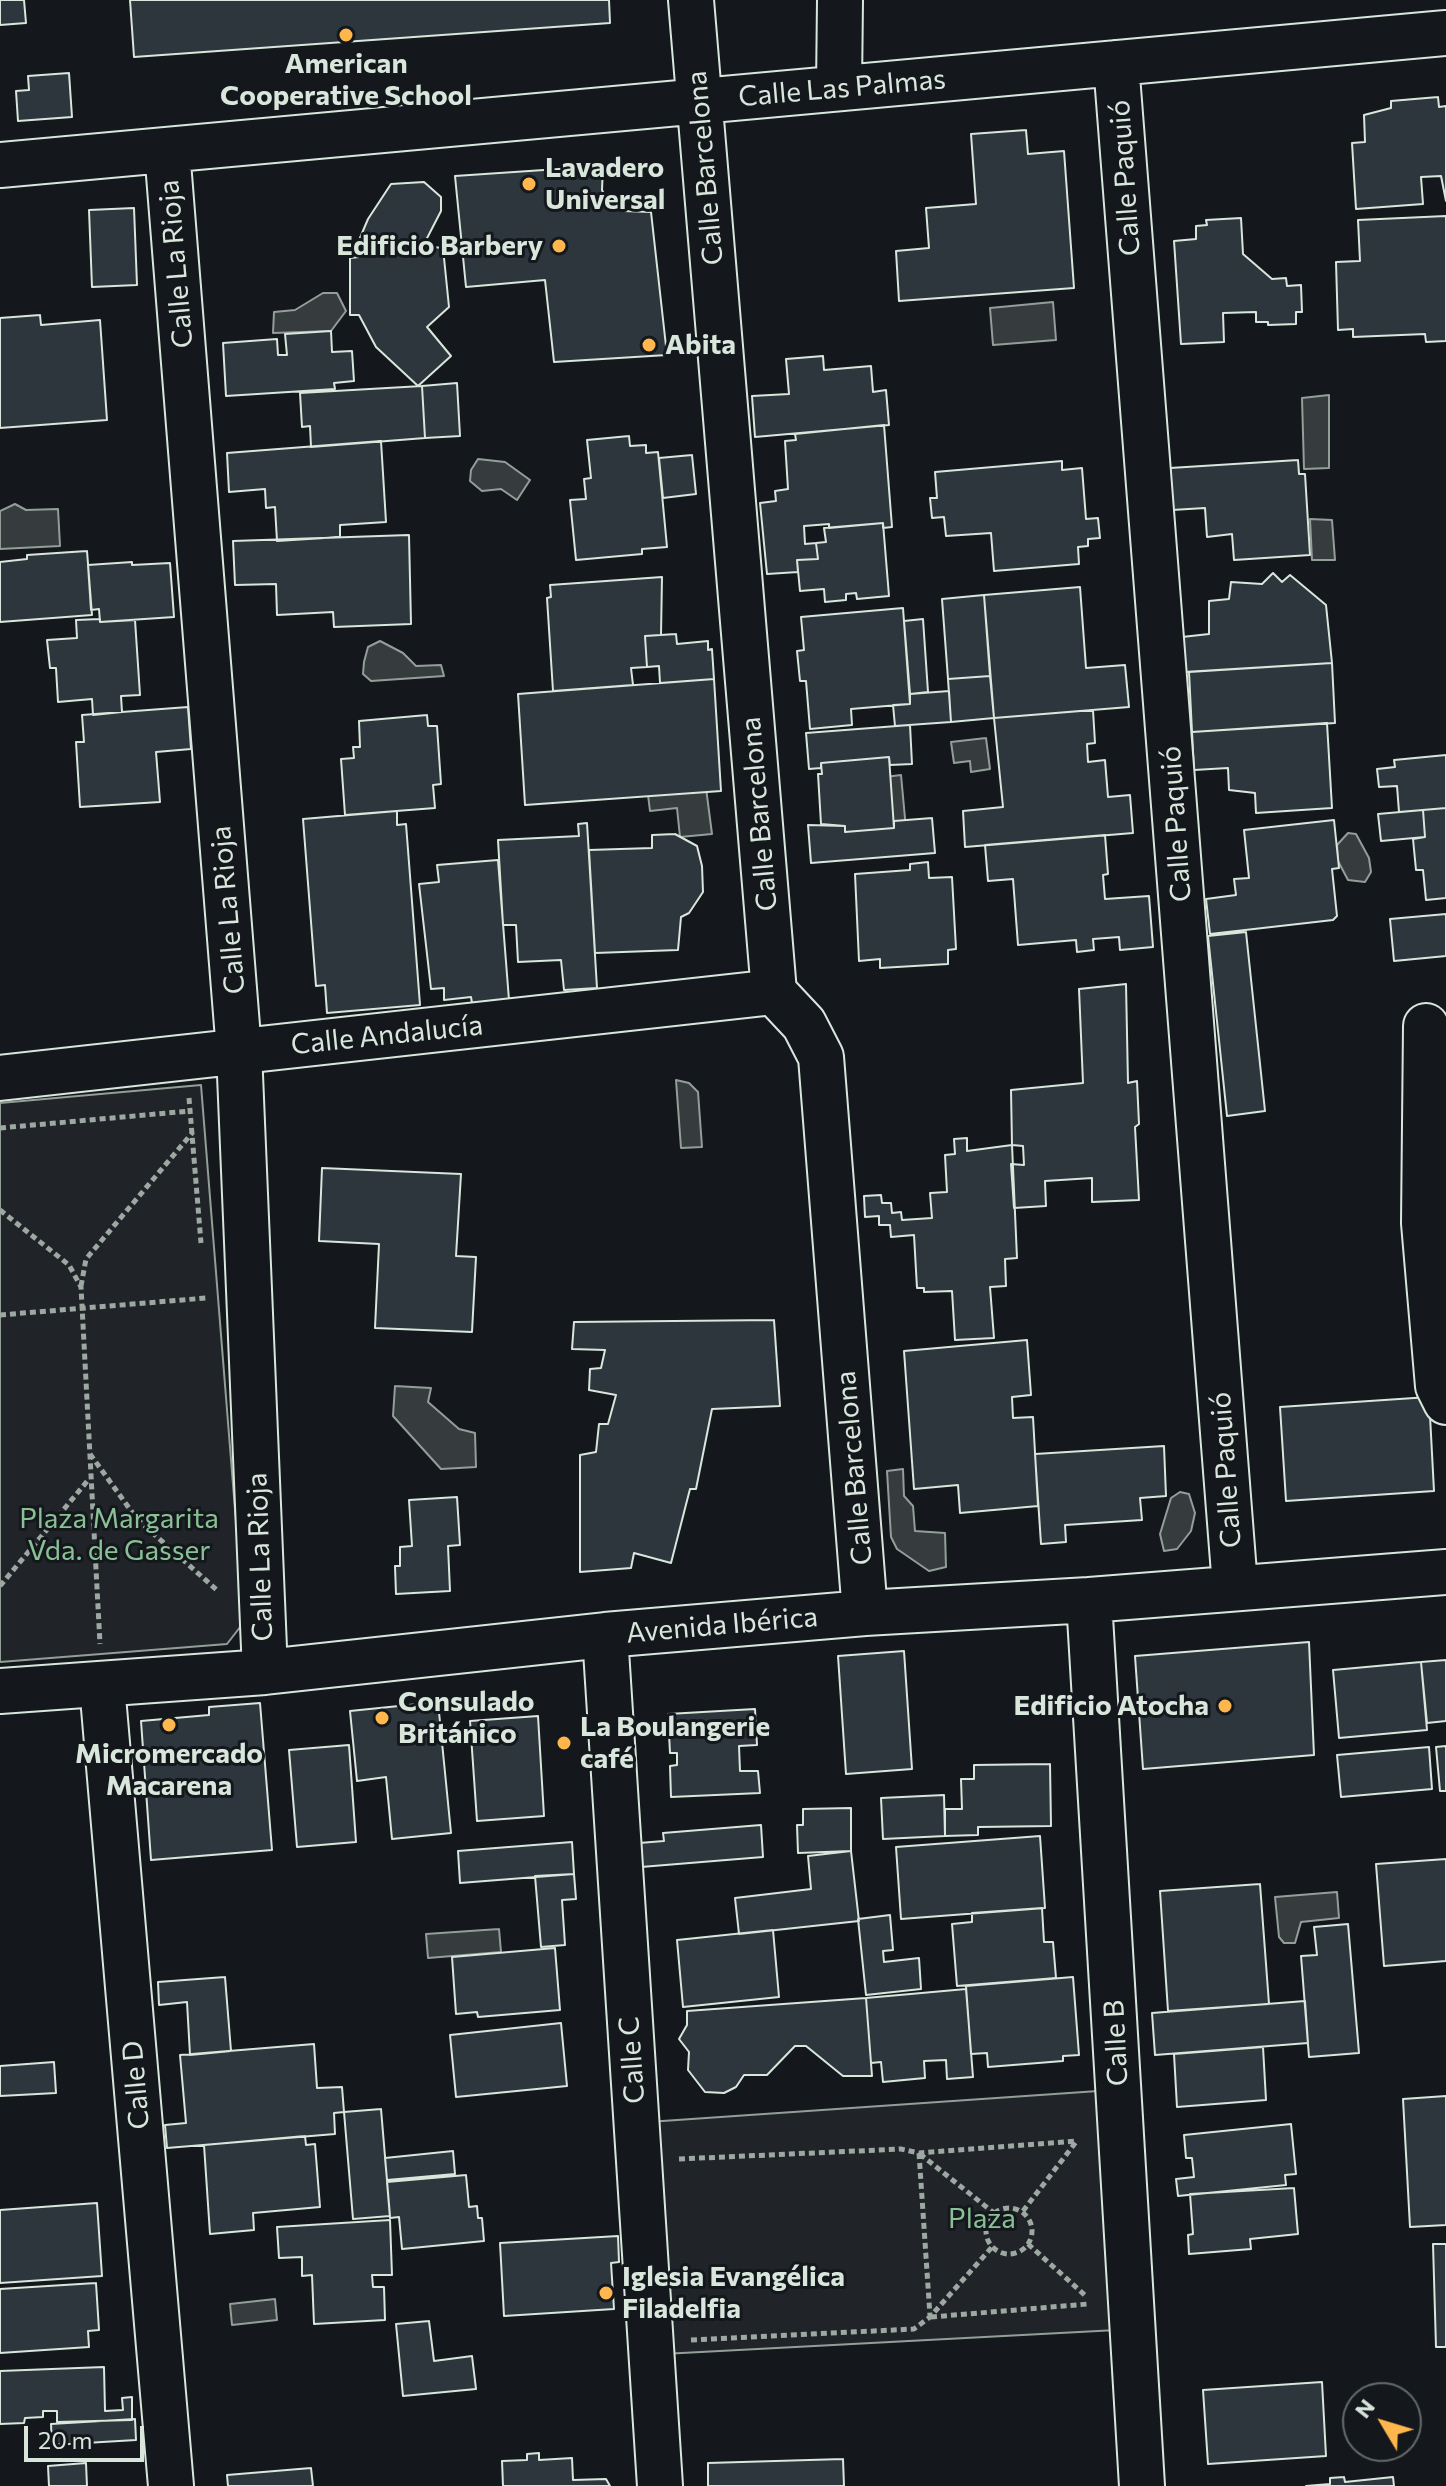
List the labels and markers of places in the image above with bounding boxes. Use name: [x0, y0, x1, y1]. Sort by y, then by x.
marker: American Cooperative School: [337, 26, 355, 44]
place label: American Cooperative School: [220, 47, 472, 113]
place label: Lavadero Universal: [545, 151, 665, 217]
marker: Lavadero Universal: [520, 175, 538, 193]
place label: Edificio Barbery: [336, 229, 543, 263]
marker: Edificio Barbery: [550, 237, 568, 255]
place label: Abita: [665, 328, 736, 362]
marker: Abita: [640, 336, 658, 354]
place label: Consulado Británico: [398, 1685, 535, 1751]
place label: Edificio Atocha: [1013, 1689, 1209, 1723]
marker: Edificio Atocha: [1216, 1697, 1234, 1715]
marker: Consulado Británico: [373, 1709, 391, 1727]
place label: La Boulangerie café: [580, 1710, 770, 1776]
marker: Micromercado Macarena: [160, 1716, 178, 1734]
marker: La Boulangerie café: [555, 1734, 573, 1752]
place label: Micromercado Macarena: [75, 1737, 263, 1803]
place label: Iglesia Evangélica Filadelfia: [622, 2260, 845, 2326]
marker: Iglesia Evangélica Filadelfia: [597, 2284, 615, 2302]

